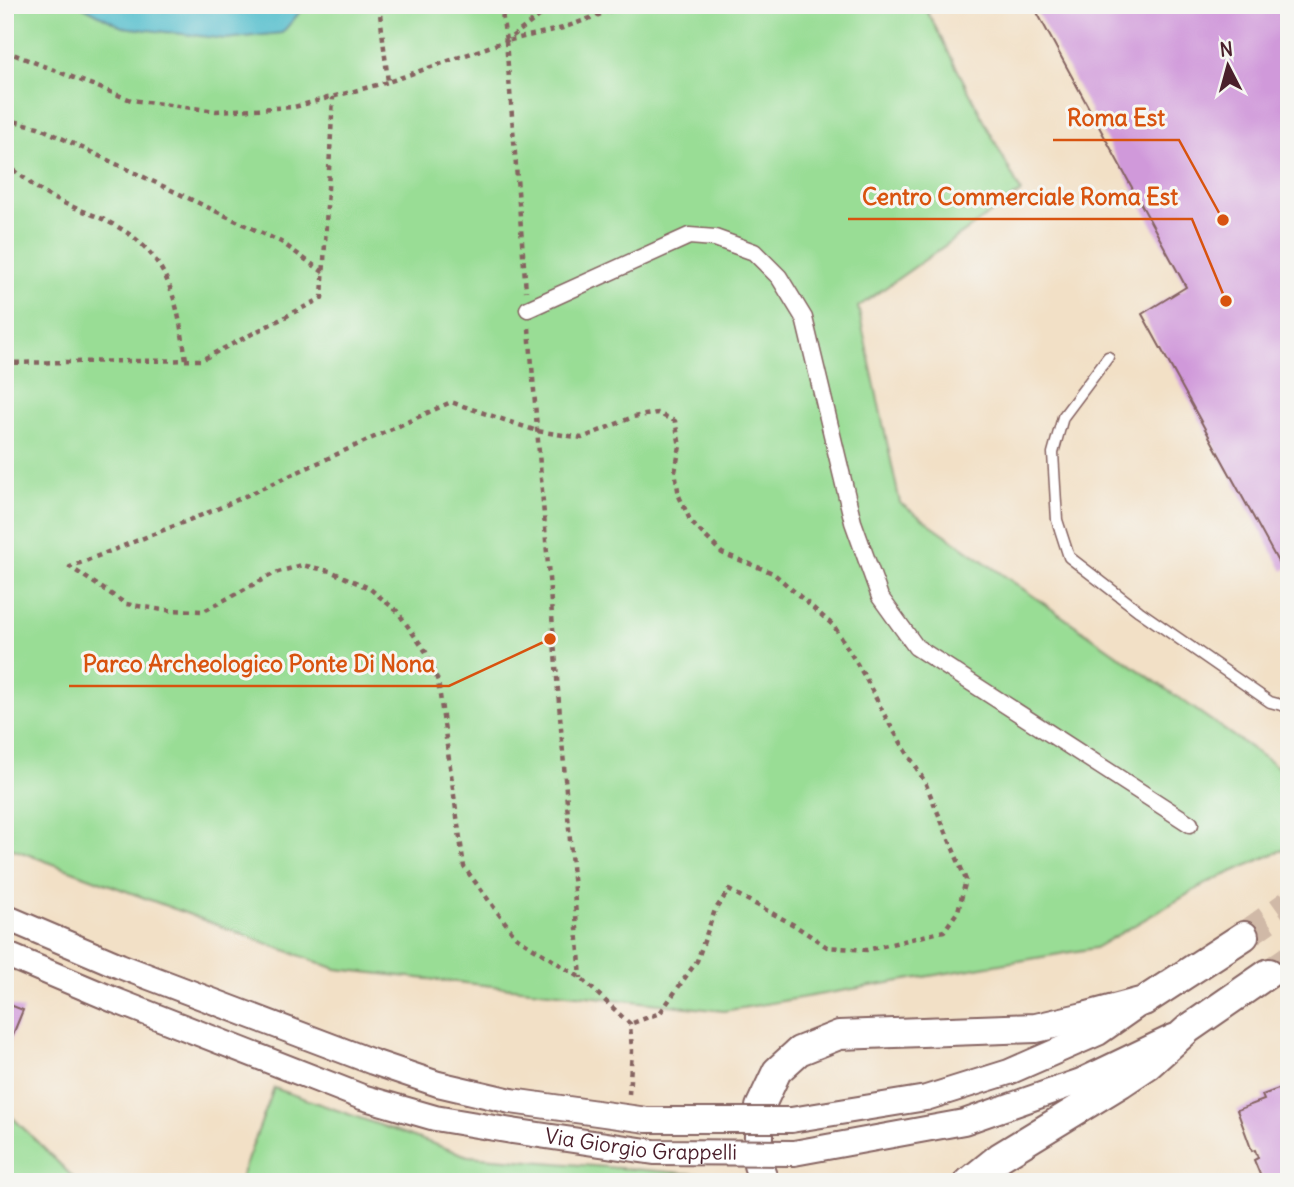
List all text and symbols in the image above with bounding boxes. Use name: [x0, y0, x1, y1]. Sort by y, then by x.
north arrow: [1192, 32, 1262, 102]
text: N: [1218, 36, 1234, 62]
callout: Roma Est: [1053, 96, 1179, 140]
text: Roma Est: [1067, 103, 1165, 132]
callout: Centro Commerciale Roma Est: [848, 175, 1192, 219]
text: Centro Commerciale Roma Est: [862, 182, 1178, 211]
callout: Parco Archeologico Ponte Di Nona: [69, 642, 449, 686]
text: Parco Archeologico Ponte Di Nona: [83, 649, 435, 678]
street label: Via Giorgio Grappelli: [543, 1122, 737, 1166]

